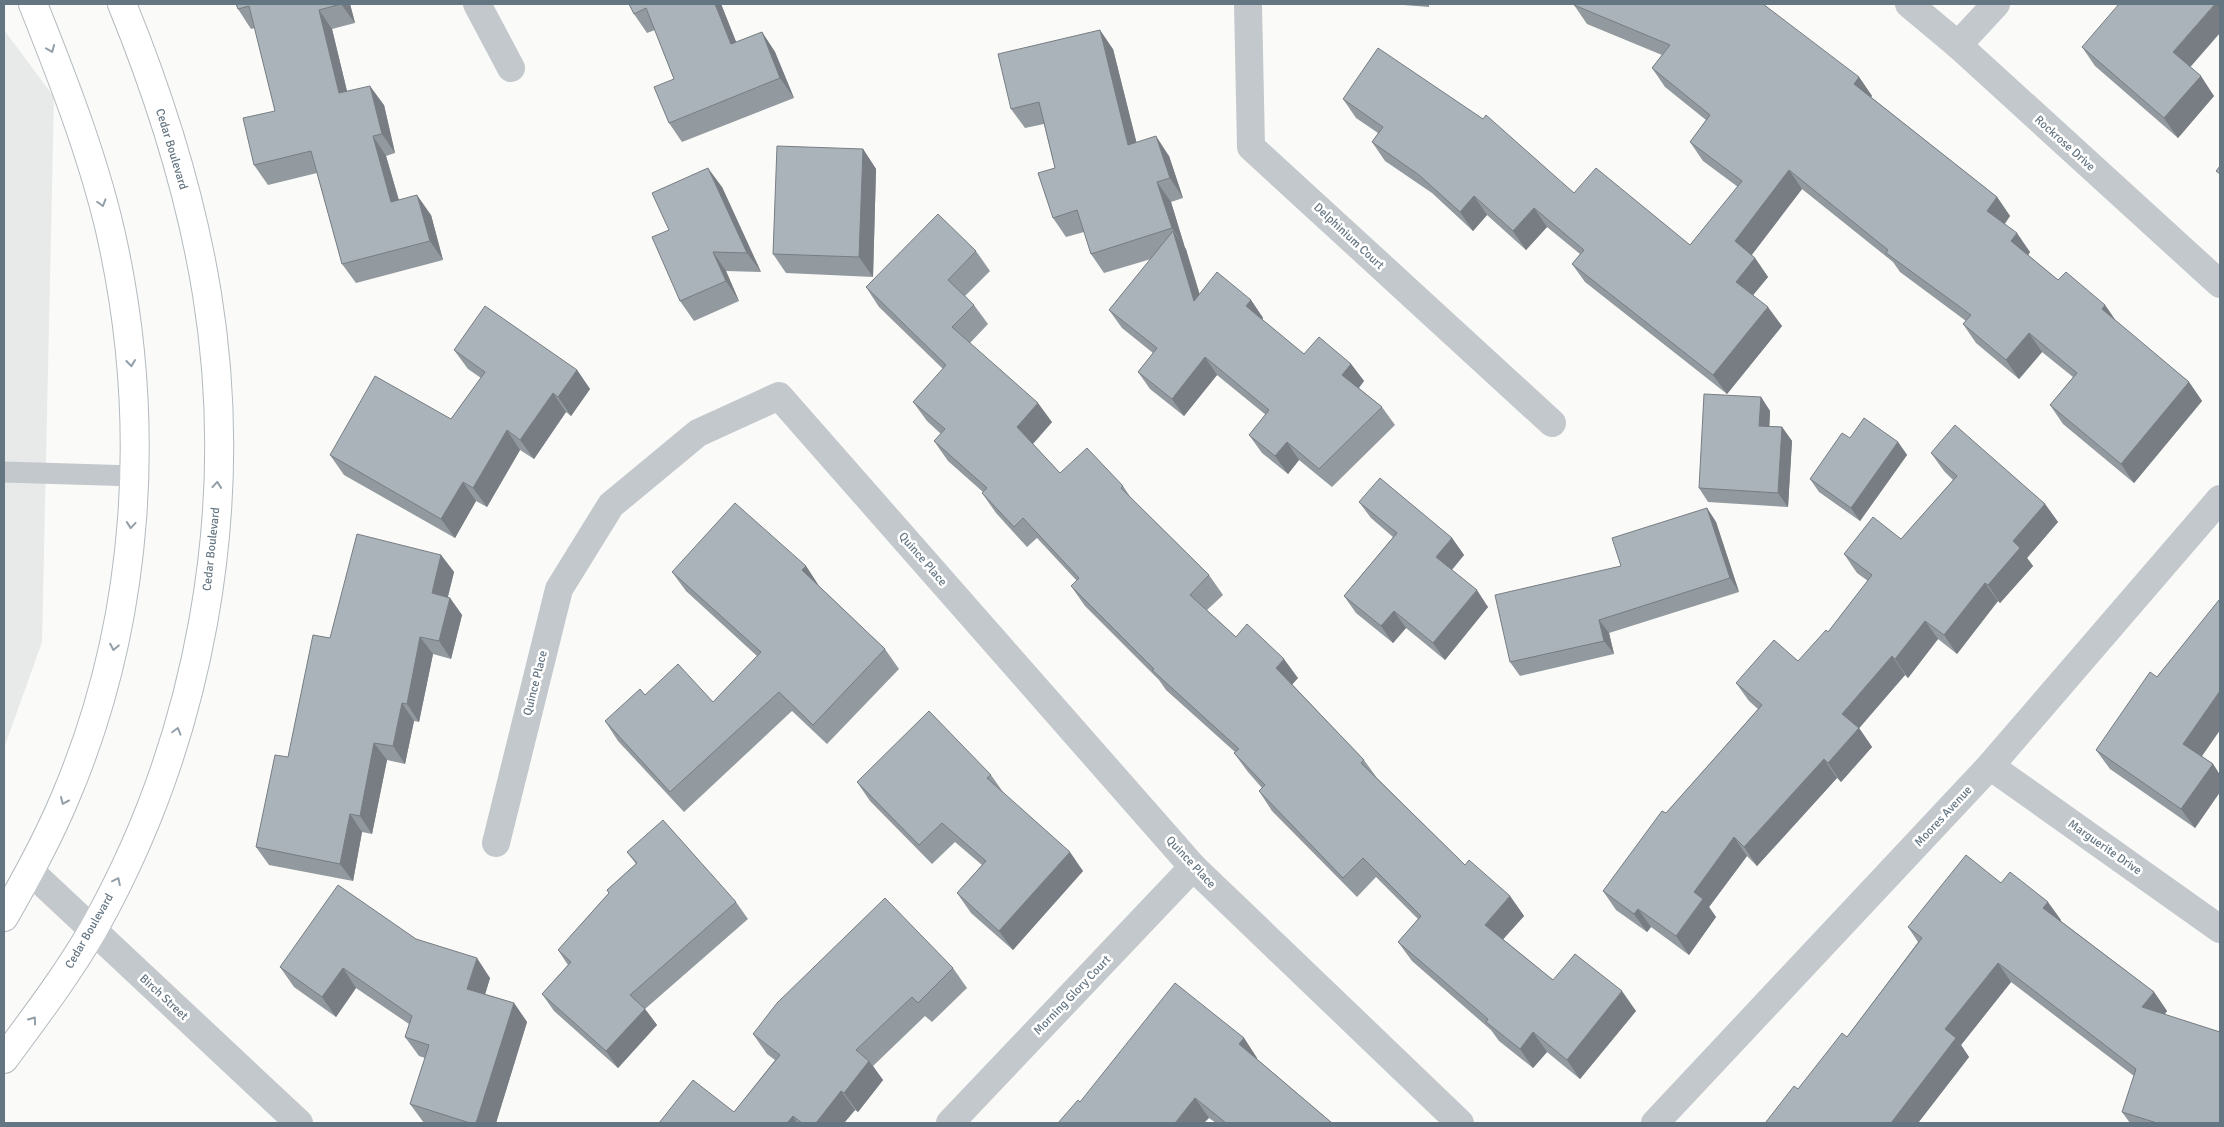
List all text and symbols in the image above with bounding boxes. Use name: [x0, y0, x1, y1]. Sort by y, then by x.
one-way arrow: [45, 44, 55, 53]
street label: Cedar Boulevard: [152, 107, 191, 192]
street label: Rockrose Drive: [2031, 112, 2098, 174]
one-way arrow: [97, 199, 107, 207]
street label: Delphinium Court: [1310, 200, 1387, 273]
one-way arrow: [125, 359, 136, 367]
one-way arrow: [212, 481, 223, 489]
street label: Cedar Boulevard: [200, 506, 223, 592]
one-way arrow: [126, 521, 137, 529]
street label: Quince Place: [895, 529, 950, 589]
one-way arrow: [109, 643, 120, 651]
street label: Quince Place: [520, 649, 551, 717]
one-way arrow: [171, 726, 182, 735]
street label: Moores Avenue: [1911, 783, 1975, 850]
one-way arrow: [59, 796, 70, 805]
street label: Marguerite Drive: [2065, 816, 2144, 878]
street label: Quince Place: [1163, 833, 1219, 892]
one-way arrow: [111, 878, 121, 887]
street label: Cedar Boulevard: [62, 891, 117, 971]
street label: Morning Glory Court: [1031, 952, 1114, 1038]
street label: Birch Street: [136, 971, 191, 1024]
one-way arrow: [27, 1017, 35, 1026]

